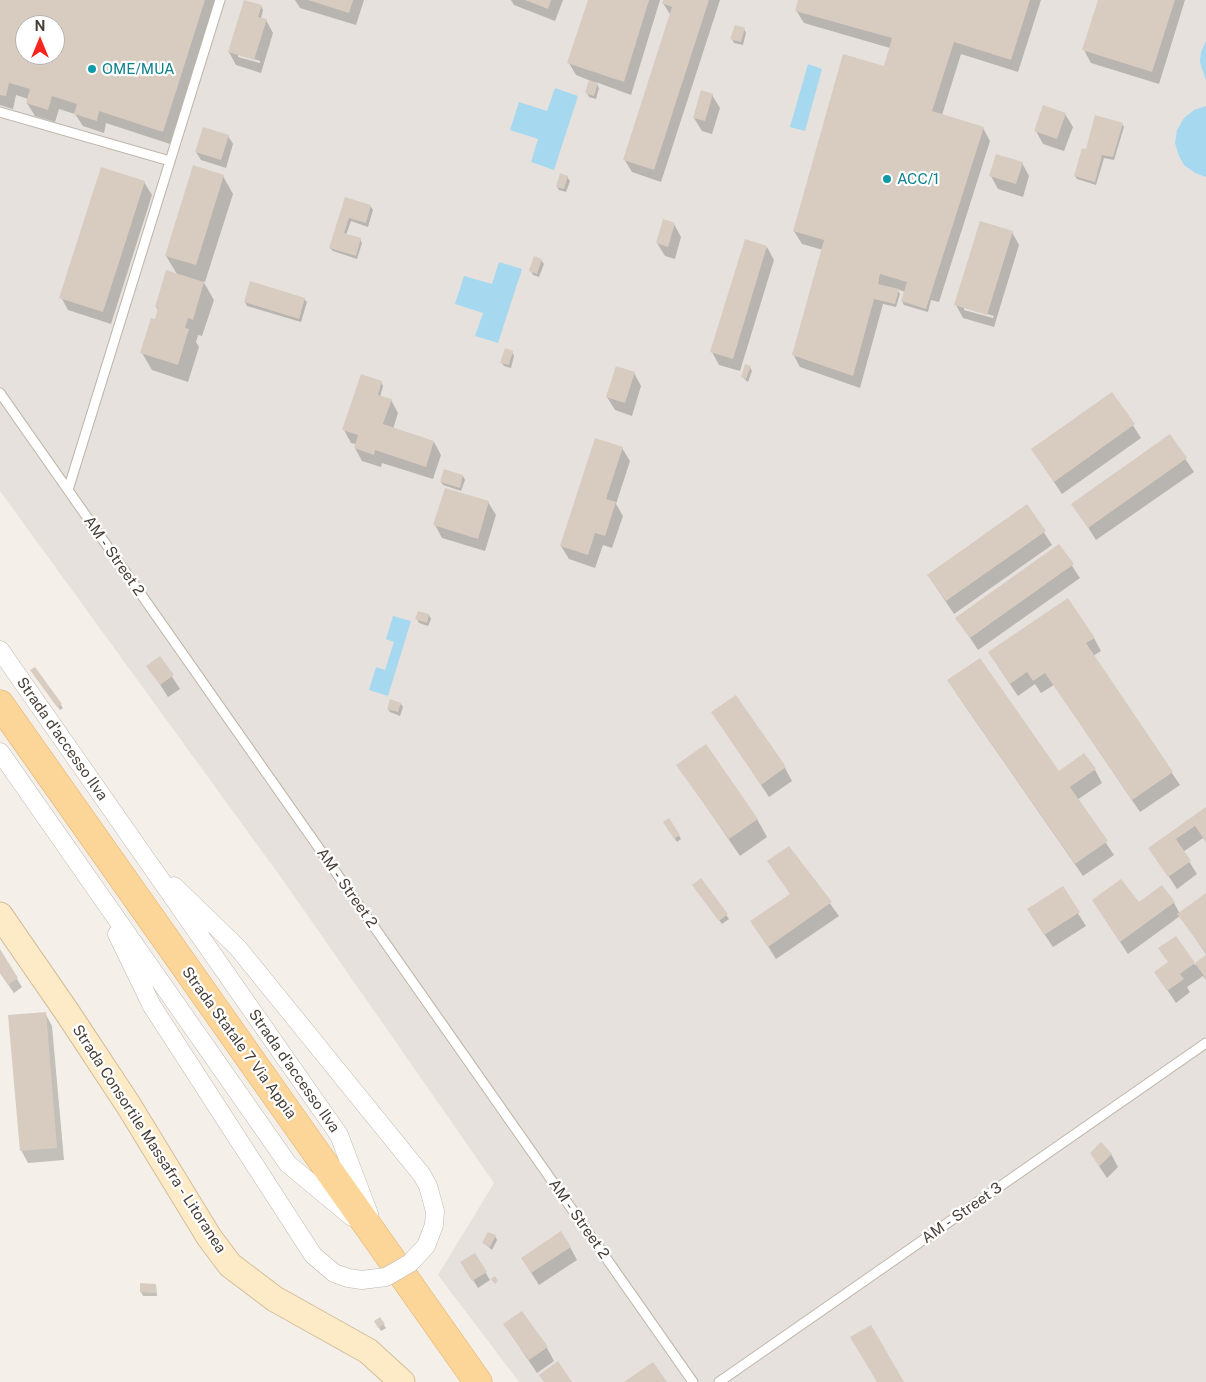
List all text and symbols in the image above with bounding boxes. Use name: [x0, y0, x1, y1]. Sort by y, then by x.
north arrow: [15, 15, 65, 65]
text: N: [35, 18, 45, 34]
place label: OME/MUA: [102, 60, 175, 78]
marker: OME/MUA: [86, 63, 98, 75]
place label: ACC/1: [897, 170, 939, 188]
marker: ACC/1: [881, 173, 893, 185]
street label: AM - Street 2: [80, 513, 148, 599]
street label: Strada d'accesso Ilva: [13, 674, 111, 804]
street label: AM - Street 2: [313, 845, 381, 931]
street label: Strada Statale 7 Via Appia: [178, 964, 300, 1122]
street label: Strada d'accesso Ilva: [245, 1006, 343, 1136]
street label: Strada Consortile Massafra - Litoranea: [68, 1021, 230, 1257]
street label: AM - Street 2: [545, 1176, 613, 1262]
street label: AM - Street 3: [918, 1179, 1006, 1247]

